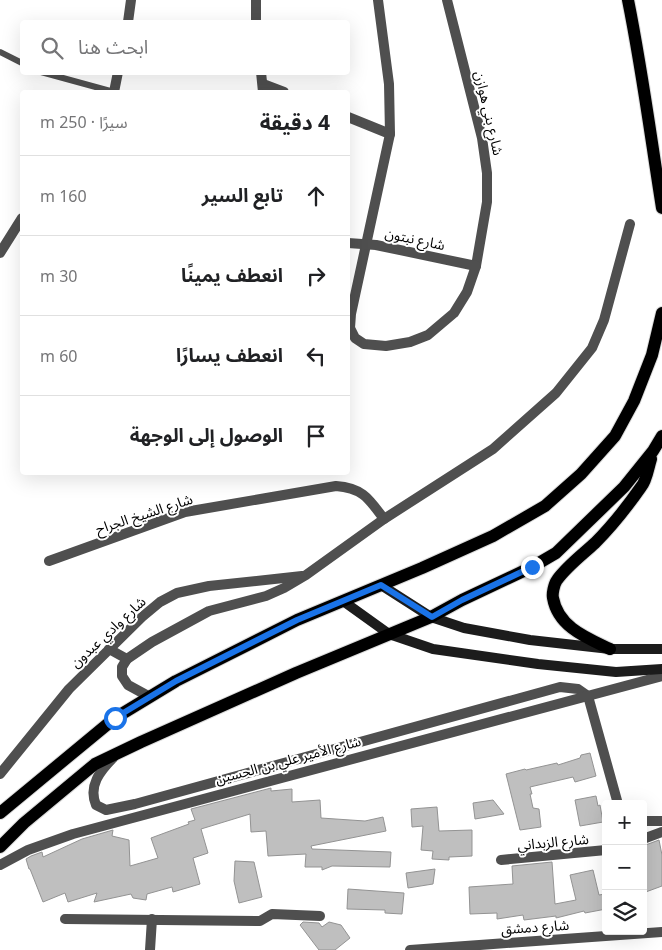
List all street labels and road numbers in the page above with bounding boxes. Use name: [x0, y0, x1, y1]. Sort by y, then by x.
street label: شارع بني هوازن: [468, 69, 508, 158]
street label: شارع نبتون: [383, 223, 447, 256]
street label: شارع الشيخ الجراح: [93, 489, 196, 540]
street label: شارع وادي عبدون: [66, 592, 151, 673]
street label: شارع الأمير علي بن الحسين: [213, 731, 363, 790]
street label: شارع الزبداني: [516, 829, 590, 856]
street label: شارع دمشق: [500, 915, 570, 940]

